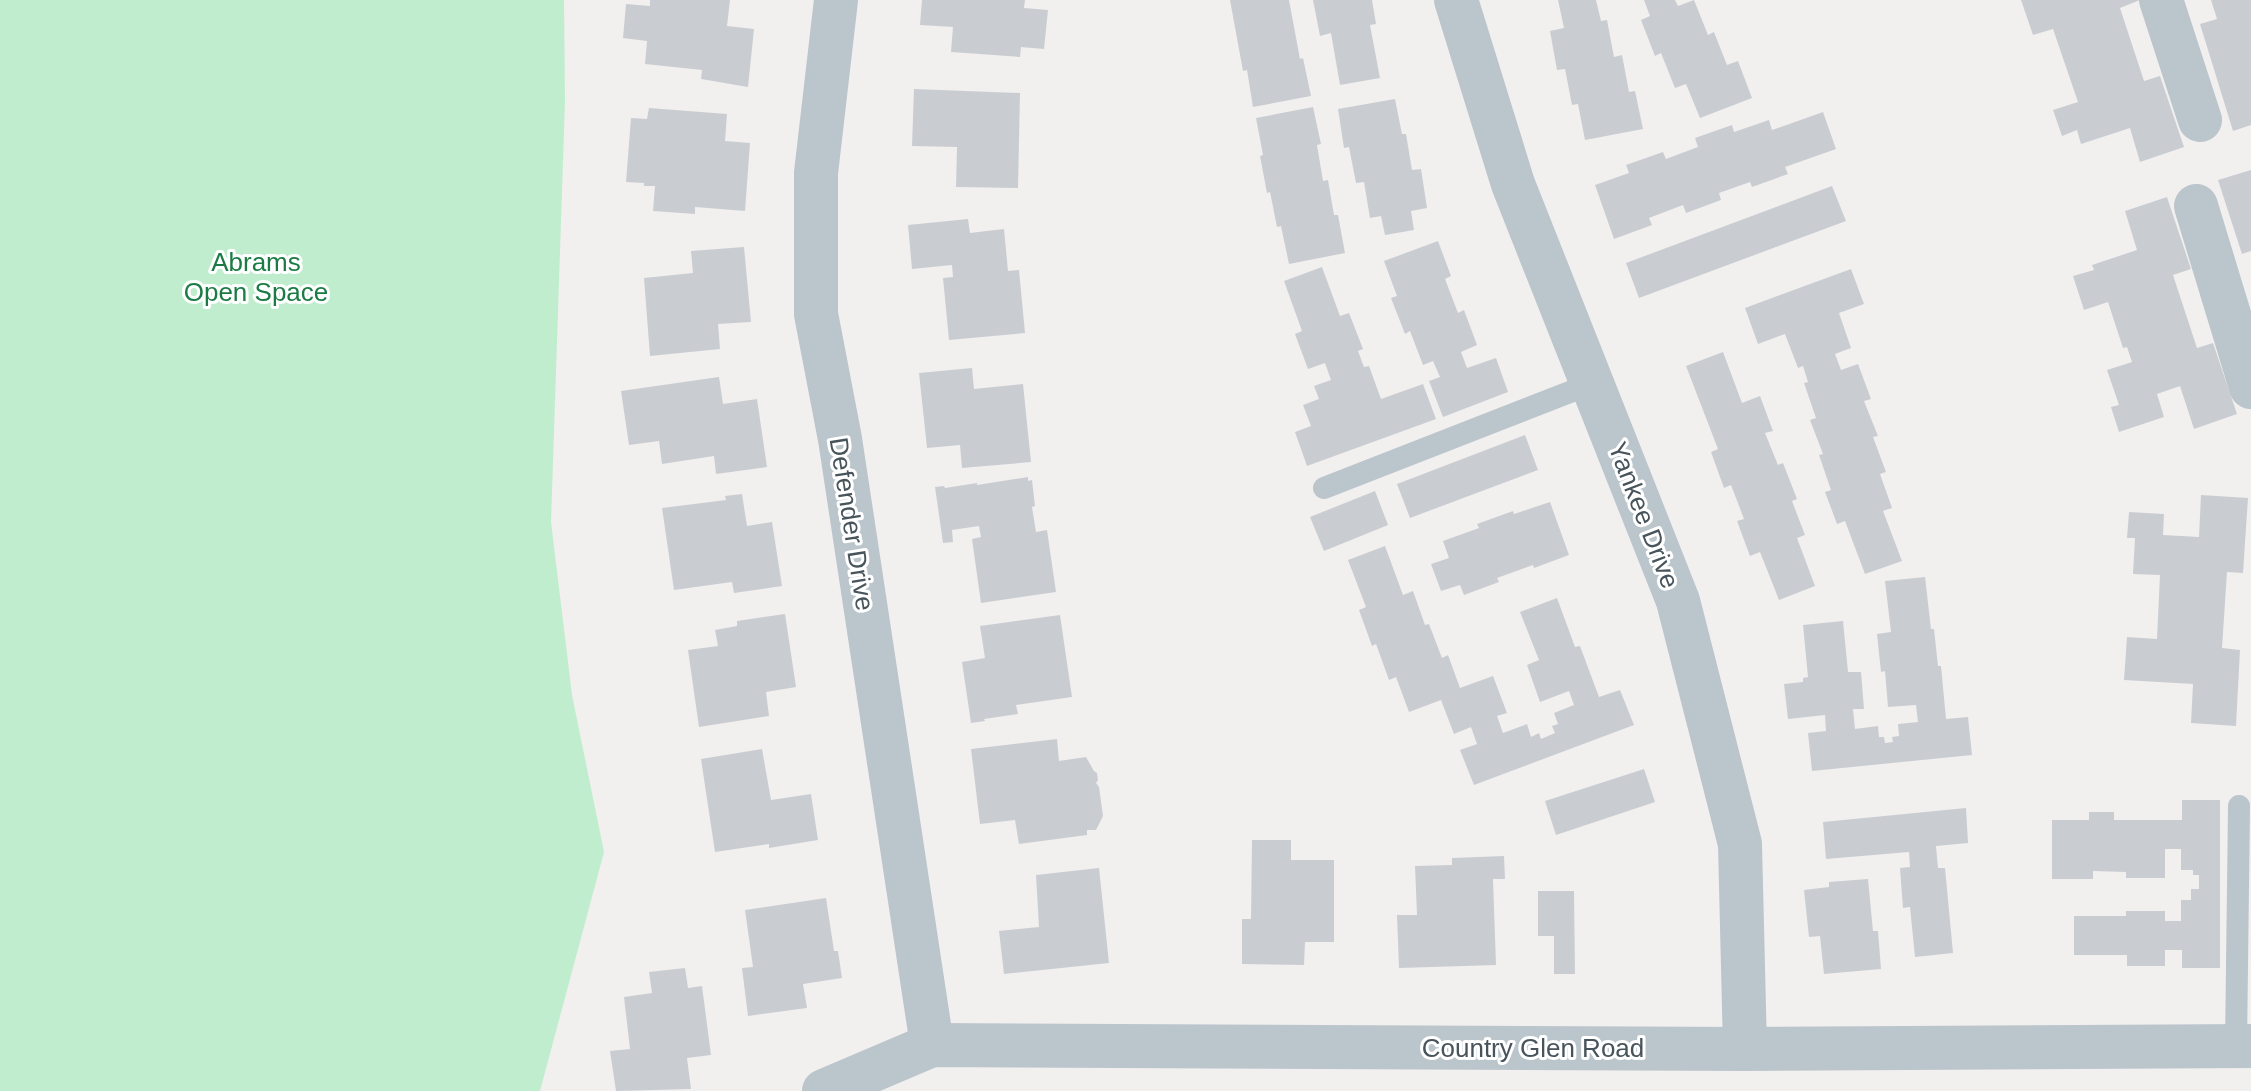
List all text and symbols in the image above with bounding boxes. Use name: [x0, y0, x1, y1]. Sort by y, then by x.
park label: Abrams Open Space: [184, 247, 328, 307]
street label: Defender Drive: [824, 435, 880, 613]
street label: Yankee Drive: [1602, 438, 1686, 592]
street label: Country Glen Road: [1422, 1033, 1644, 1063]

